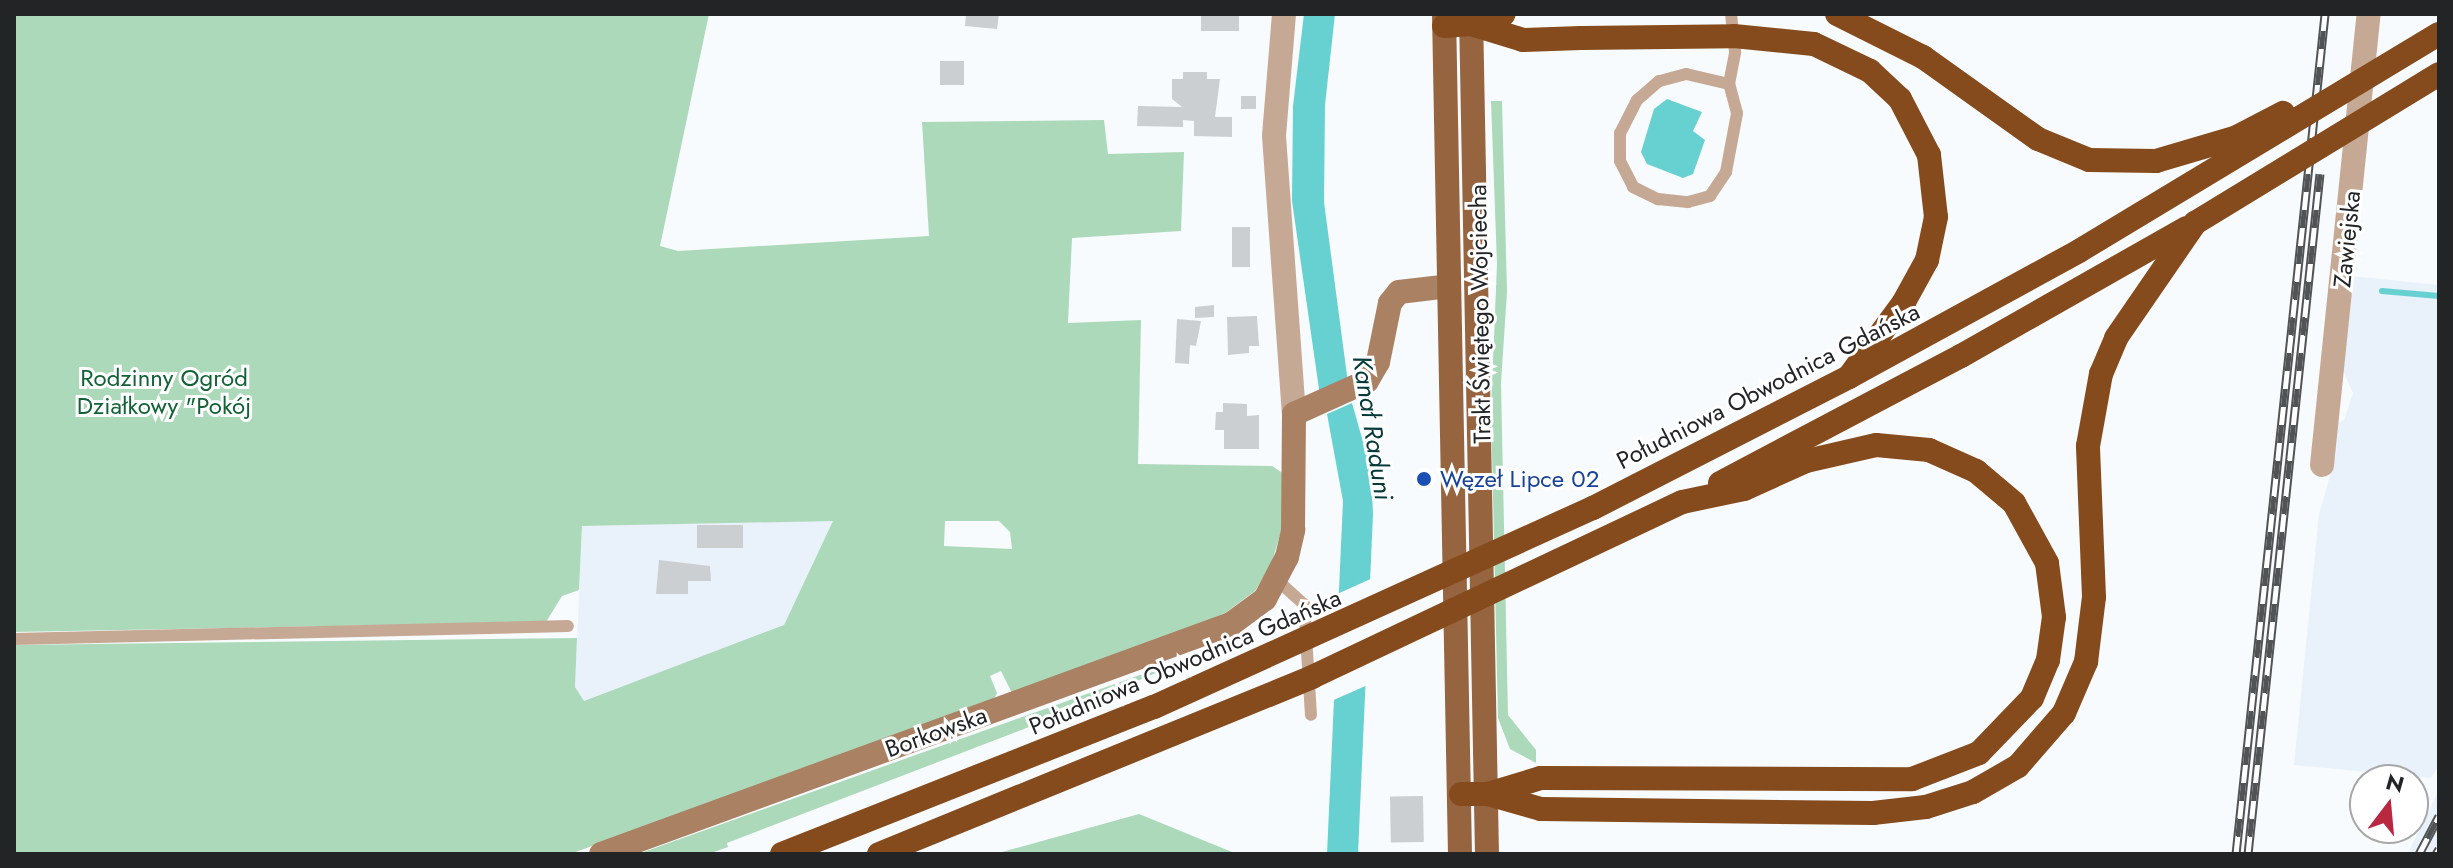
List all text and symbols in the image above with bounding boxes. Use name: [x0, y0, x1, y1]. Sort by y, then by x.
street label: Trakt Świętego Wojciecha: [1463, 184, 1497, 444]
street label: Zawiejska: [2328, 189, 2366, 289]
street label: Południowa Obwodnica Gdańska: [1612, 297, 1924, 475]
water label: Kanał Raduni: [1345, 354, 1399, 502]
park label: Rodzinny Ogród Działkowy "Pokój: [77, 364, 251, 420]
place label: Węzeł Lipce 02: [1440, 465, 1599, 493]
marker: Węzeł Lipce 02: [1415, 470, 1433, 488]
street label: Południowa Obwodnica Gdańska: [1025, 583, 1345, 741]
street label: Borkowska: [881, 700, 991, 764]
north arrow: [2349, 764, 2429, 844]
text: N: [2382, 765, 2408, 801]

